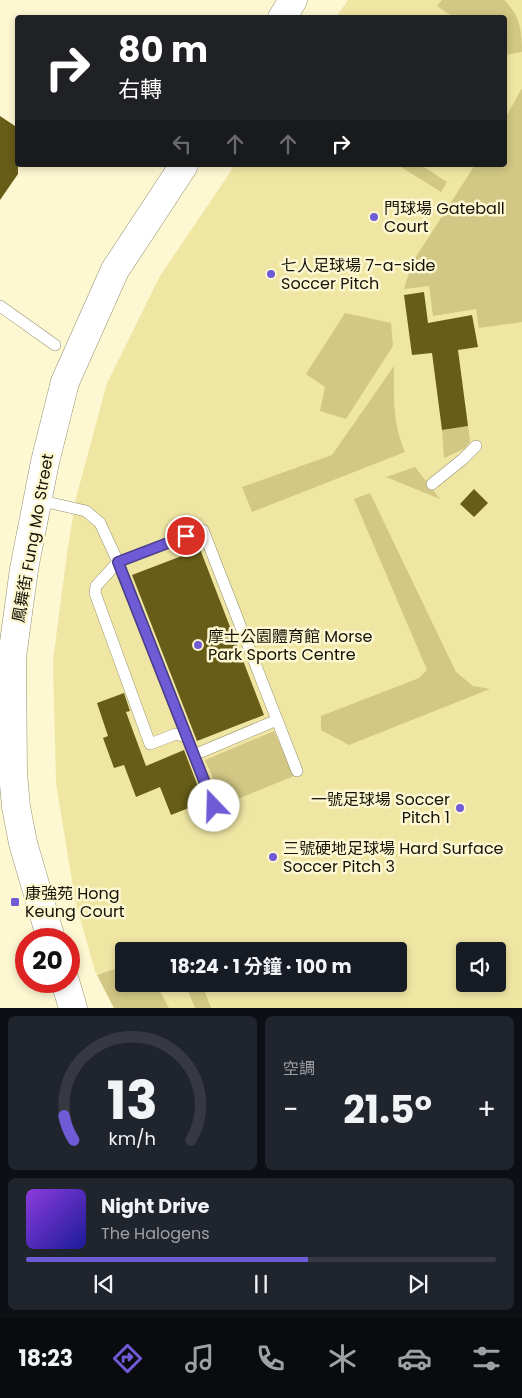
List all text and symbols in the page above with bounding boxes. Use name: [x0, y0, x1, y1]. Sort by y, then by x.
text: 80 m: [118, 25, 208, 74]
icon: right: [35, 35, 100, 100]
text: 右轉: [118, 74, 162, 105]
icon: left: [168, 130, 196, 158]
icon: ahead: [221, 130, 249, 158]
icon: ahead: [274, 130, 302, 158]
icon: right: [327, 130, 355, 158]
place label: 門球場 Gateball Court: [384, 197, 505, 238]
marker: 門球場 Gateball Court: [368, 211, 380, 223]
place label: 七人足球場 7-a-side Soccer Pitch: [281, 254, 436, 295]
marker: 七人足球場 7-a-side Soccer Pitch: [265, 268, 277, 280]
street label: 鳳舞街 Fung Mo Street: [7, 452, 59, 624]
pin: [165, 515, 207, 557]
icon: arrive: [172, 522, 200, 550]
place label: 摩士公園體育館 Morse Park Sports Centre: [208, 625, 373, 666]
marker: 摩士公園體育館 Morse Park Sports Centre: [192, 639, 204, 651]
position arrow: [187, 779, 239, 831]
place label: 一號足球場 Soccer Pitch 1: [311, 788, 450, 829]
marker: 一號足球場 Soccer Pitch 1: [454, 802, 466, 814]
place label: 三號硬地足球場 Hard Surface Soccer Pitch 3: [283, 837, 504, 878]
marker: 三號硬地足球場 Hard Surface Soccer Pitch 3: [267, 851, 279, 863]
place label: 康強苑 Hong Keung Court: [25, 882, 125, 923]
marker: 康強苑 Hong Keung Court: [9, 896, 21, 908]
speed limit sign: 20: [15, 928, 80, 993]
map controls: [456, 942, 506, 992]
button: sound: [456, 942, 506, 992]
text: 18:24 · 1 分鐘 · 100 m: [170, 953, 352, 980]
text: 空調: [283, 1057, 315, 1080]
text: 13: [107, 1064, 158, 1137]
text: 21.5°: [343, 1083, 432, 1136]
text: −: [283, 1090, 298, 1129]
text: +: [477, 1090, 496, 1129]
text: km/h: [109, 1126, 156, 1151]
text: Night Drive: [101, 1193, 210, 1220]
text: The Halogens: [101, 1222, 209, 1245]
icon: previous: [90, 1270, 118, 1298]
icon: pause: [247, 1270, 275, 1298]
icon: next: [404, 1270, 432, 1298]
icon: directions: [110, 1341, 145, 1376]
icon: music: [182, 1341, 217, 1376]
icon: phone: [253, 1341, 288, 1376]
icon: climate: [325, 1341, 360, 1376]
icon: car: [397, 1341, 432, 1376]
icon: filters: [469, 1341, 504, 1376]
text: 18:23: [18, 1343, 73, 1374]

